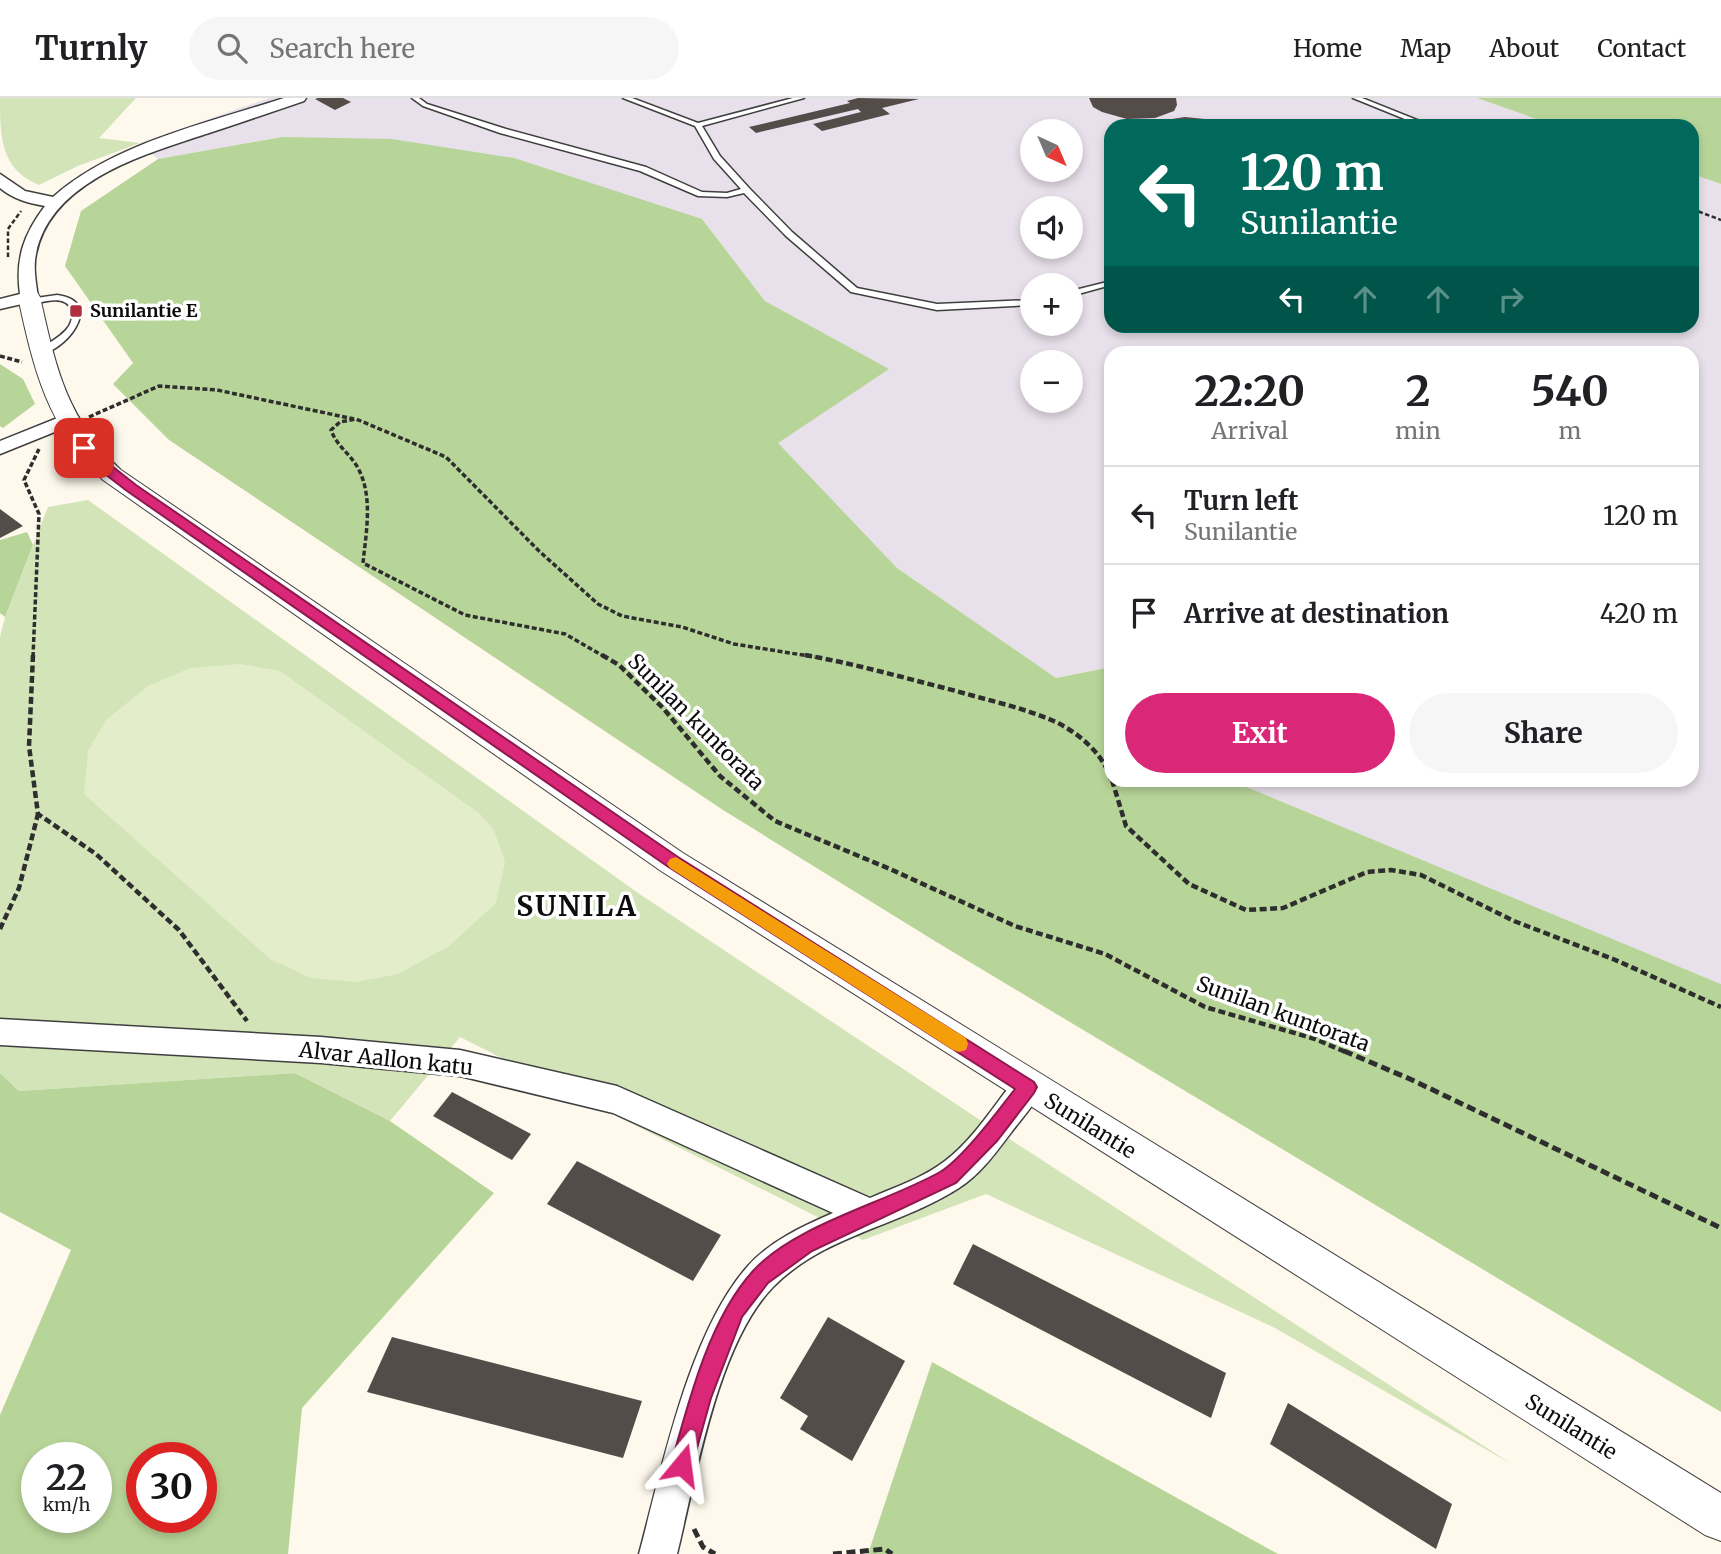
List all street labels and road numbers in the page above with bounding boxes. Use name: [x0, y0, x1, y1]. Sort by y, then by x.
street label: Sunilan kuntorata: [622, 648, 770, 796]
street label: Sunilan kuntorata: [1193, 970, 1374, 1057]
street label: Alvar Aallon katu: [297, 1036, 475, 1081]
street label: Sunilantie: [1039, 1087, 1141, 1164]
street label: Sunilantie: [1520, 1388, 1622, 1465]

